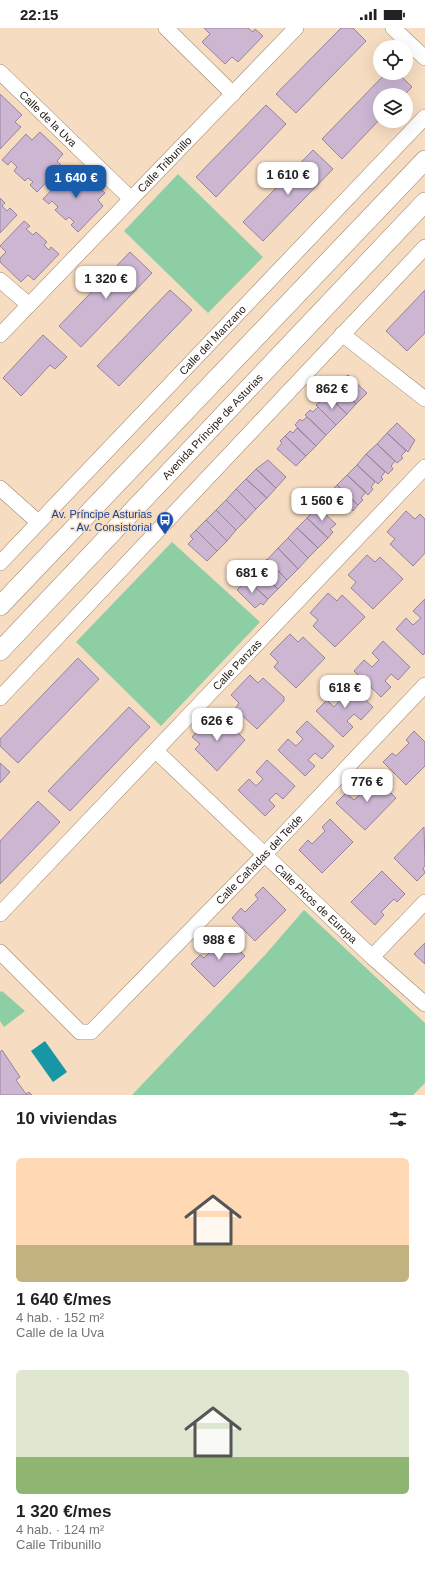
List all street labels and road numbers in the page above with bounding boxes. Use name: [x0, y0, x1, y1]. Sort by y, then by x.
street label: Calle de la Uva: [17, 88, 80, 150]
street label: Calle Tribunillo: [135, 134, 194, 195]
street label: Calle del Manzano: [177, 303, 248, 377]
street label: Avenida Príncipe de Asturias: [160, 371, 265, 482]
street label: Calle Panzas: [210, 637, 264, 692]
street label: Calle Cañadas del Teide: [213, 812, 305, 907]
street label: Calle Picos de Europa: [272, 862, 360, 946]

